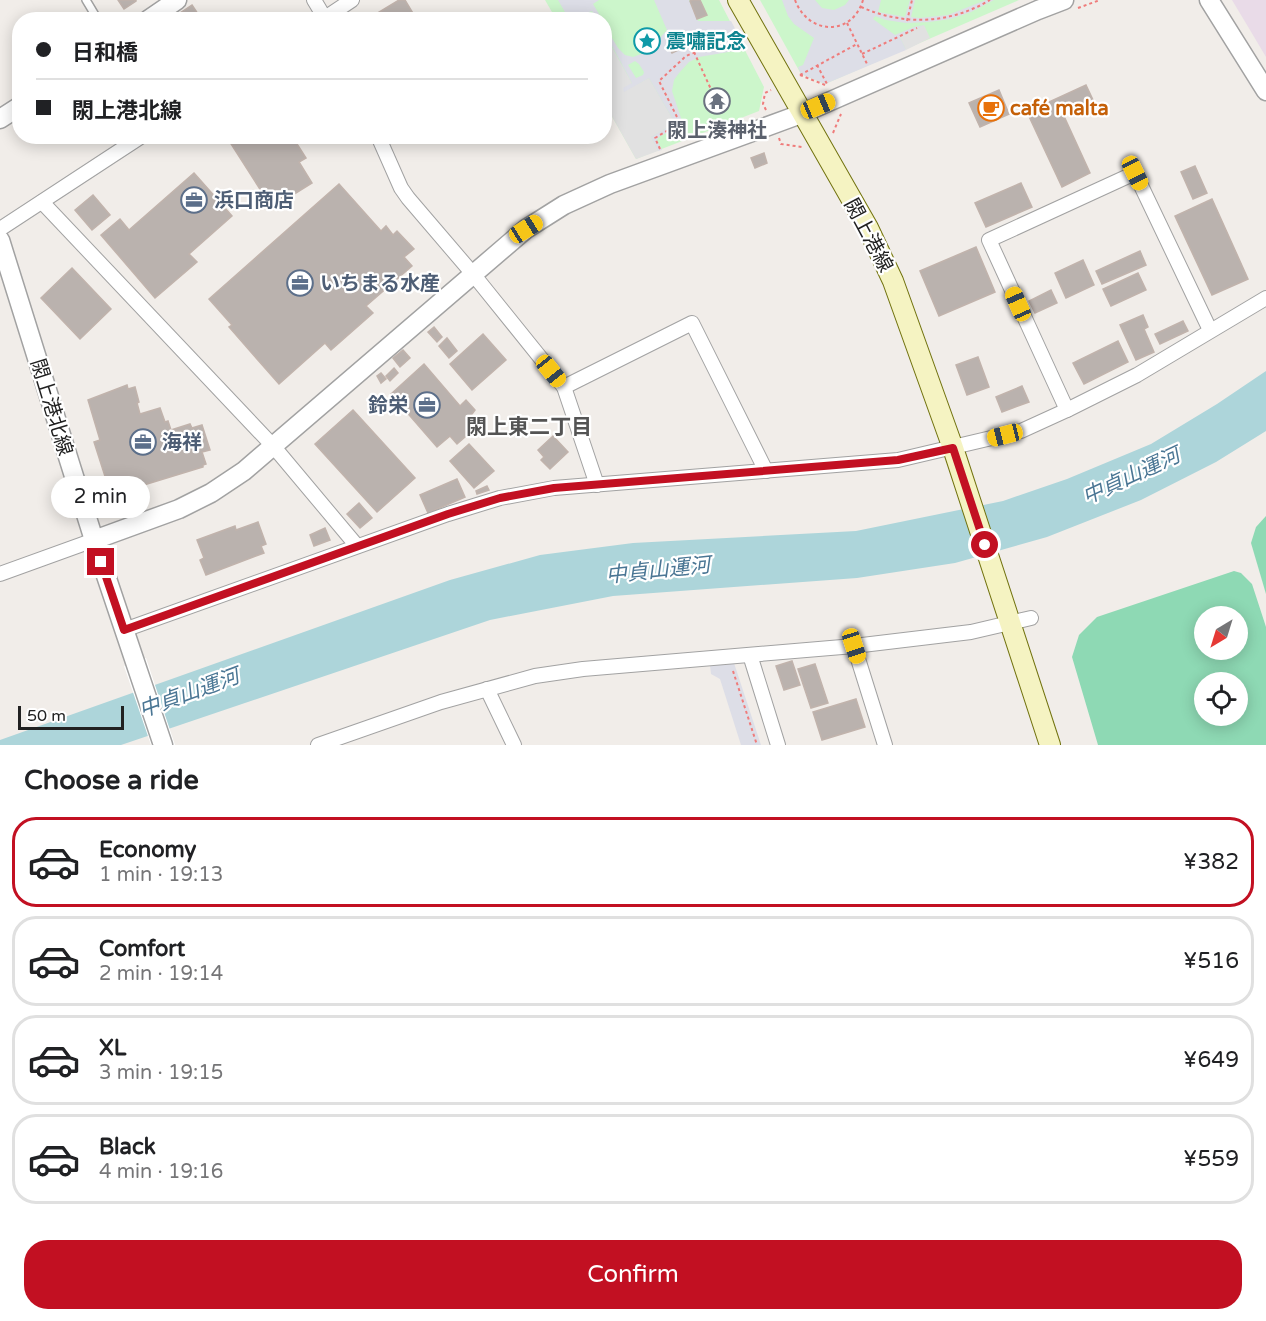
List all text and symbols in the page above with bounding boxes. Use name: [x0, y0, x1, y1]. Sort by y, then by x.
place icon: 震嘯記念: [632, 26, 662, 56]
place label: 震嘯記念: [666, 30, 746, 54]
text: 日和橋: [72, 40, 138, 66]
temple icon: 閖上湊神社: [702, 86, 732, 116]
car: [798, 91, 838, 121]
cafe icon: café malta: [976, 93, 1006, 123]
place label: café malta: [1010, 97, 1109, 121]
text: 閖上港北線: [72, 98, 182, 124]
place label: 閖上湊神社: [667, 119, 767, 143]
car: [1119, 153, 1151, 193]
office icon: 浜口商店: [179, 185, 209, 215]
place label: 浜口商店: [214, 189, 294, 213]
street label: 閖上港線: [839, 195, 897, 276]
car: [506, 212, 546, 246]
office icon: いちまる水産: [285, 268, 315, 298]
place label: いちまる水産: [320, 272, 440, 296]
car: [1002, 284, 1034, 324]
car: [533, 351, 569, 391]
street label: 閖上港北線: [25, 356, 77, 459]
office icon: 鈴栄: [412, 390, 442, 420]
place label: 鈴栄: [368, 394, 408, 418]
district label: 閖上東二丁目: [466, 415, 592, 440]
car: [985, 422, 1025, 448]
office icon: 海祥: [128, 427, 158, 457]
place label: 海祥: [162, 431, 202, 455]
water label: 中貞山運河: [1078, 441, 1188, 510]
callout: 2 min: [51, 475, 150, 517]
text: 2 min: [74, 485, 127, 509]
route start: [971, 531, 998, 558]
route end: [87, 548, 114, 575]
water label: 中貞山運河: [605, 552, 716, 588]
north arrow: [1194, 606, 1248, 660]
map controls: [1194, 606, 1248, 726]
car: [840, 626, 868, 666]
water label: 中貞山運河: [136, 662, 247, 723]
button: locate: [1194, 672, 1248, 726]
scale bar: [18, 703, 124, 730]
text: 50 m: [27, 706, 66, 726]
text: Choose a ride: [24, 764, 199, 797]
icon: car: [27, 835, 81, 889]
text: Economy: [99, 837, 196, 863]
text: ¥382: [1183, 849, 1239, 875]
text: 1 min · 19:13: [99, 863, 223, 887]
icon: car: [27, 934, 81, 988]
text: Comfort: [99, 936, 185, 962]
text: ¥516: [1183, 948, 1239, 974]
text: 2 min · 19:14: [99, 962, 223, 986]
icon: car: [27, 1033, 81, 1087]
text: XL: [99, 1035, 126, 1061]
text: ¥649: [1183, 1047, 1239, 1073]
text: 3 min · 19:15: [99, 1061, 223, 1085]
icon: car: [27, 1132, 81, 1186]
text: Black: [99, 1134, 156, 1160]
text: ¥559: [1183, 1146, 1239, 1172]
text: 4 min · 19:16: [99, 1160, 223, 1184]
button: Confirm: [24, 1240, 1242, 1309]

